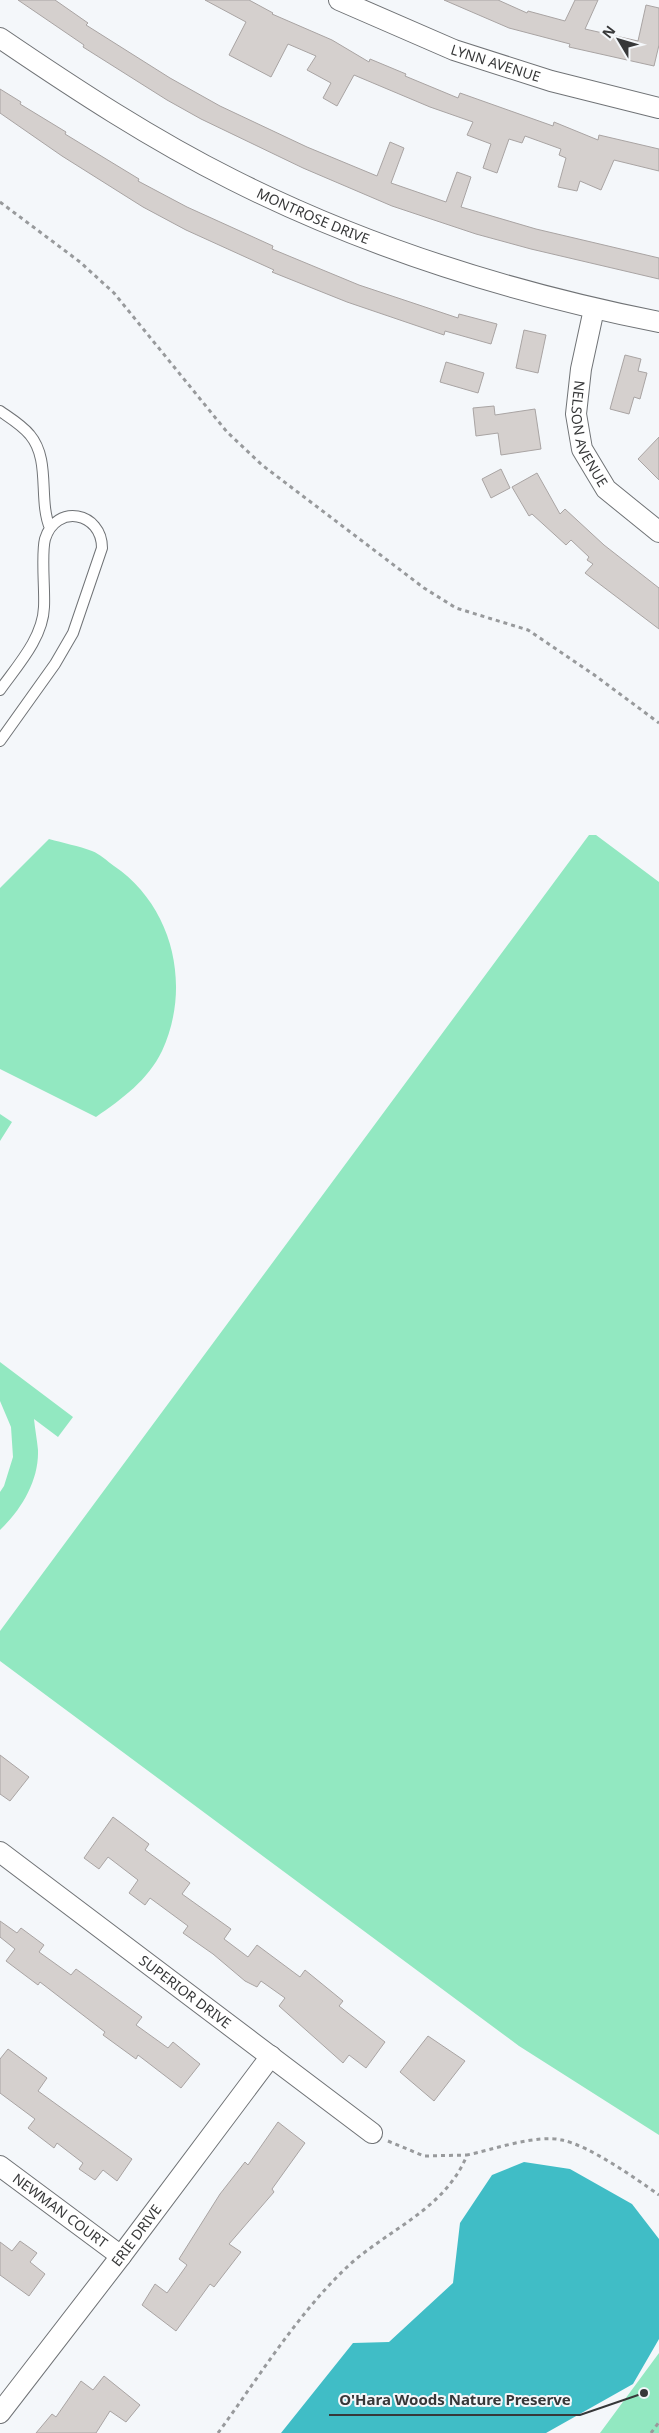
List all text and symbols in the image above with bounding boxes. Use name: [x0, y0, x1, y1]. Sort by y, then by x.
north arrow: [594, 15, 644, 65]
text: N: [597, 21, 619, 42]
street label: LYNN AVENUE: [448, 40, 543, 86]
street label: MONTROSE DRIVE: [254, 183, 372, 248]
street label: NELSON AVENUE: [567, 380, 613, 490]
street label: SUPERIOR DRIVE: [135, 1950, 235, 2032]
street label: NEWMAN COURT: [9, 2169, 112, 2252]
street label: ERIE DRIVE: [107, 2200, 165, 2270]
callout: O'Hara Woods Nature Preserve: [329, 2385, 580, 2415]
text: O'Hara Woods Nature Preserve: [339, 2389, 571, 2409]

